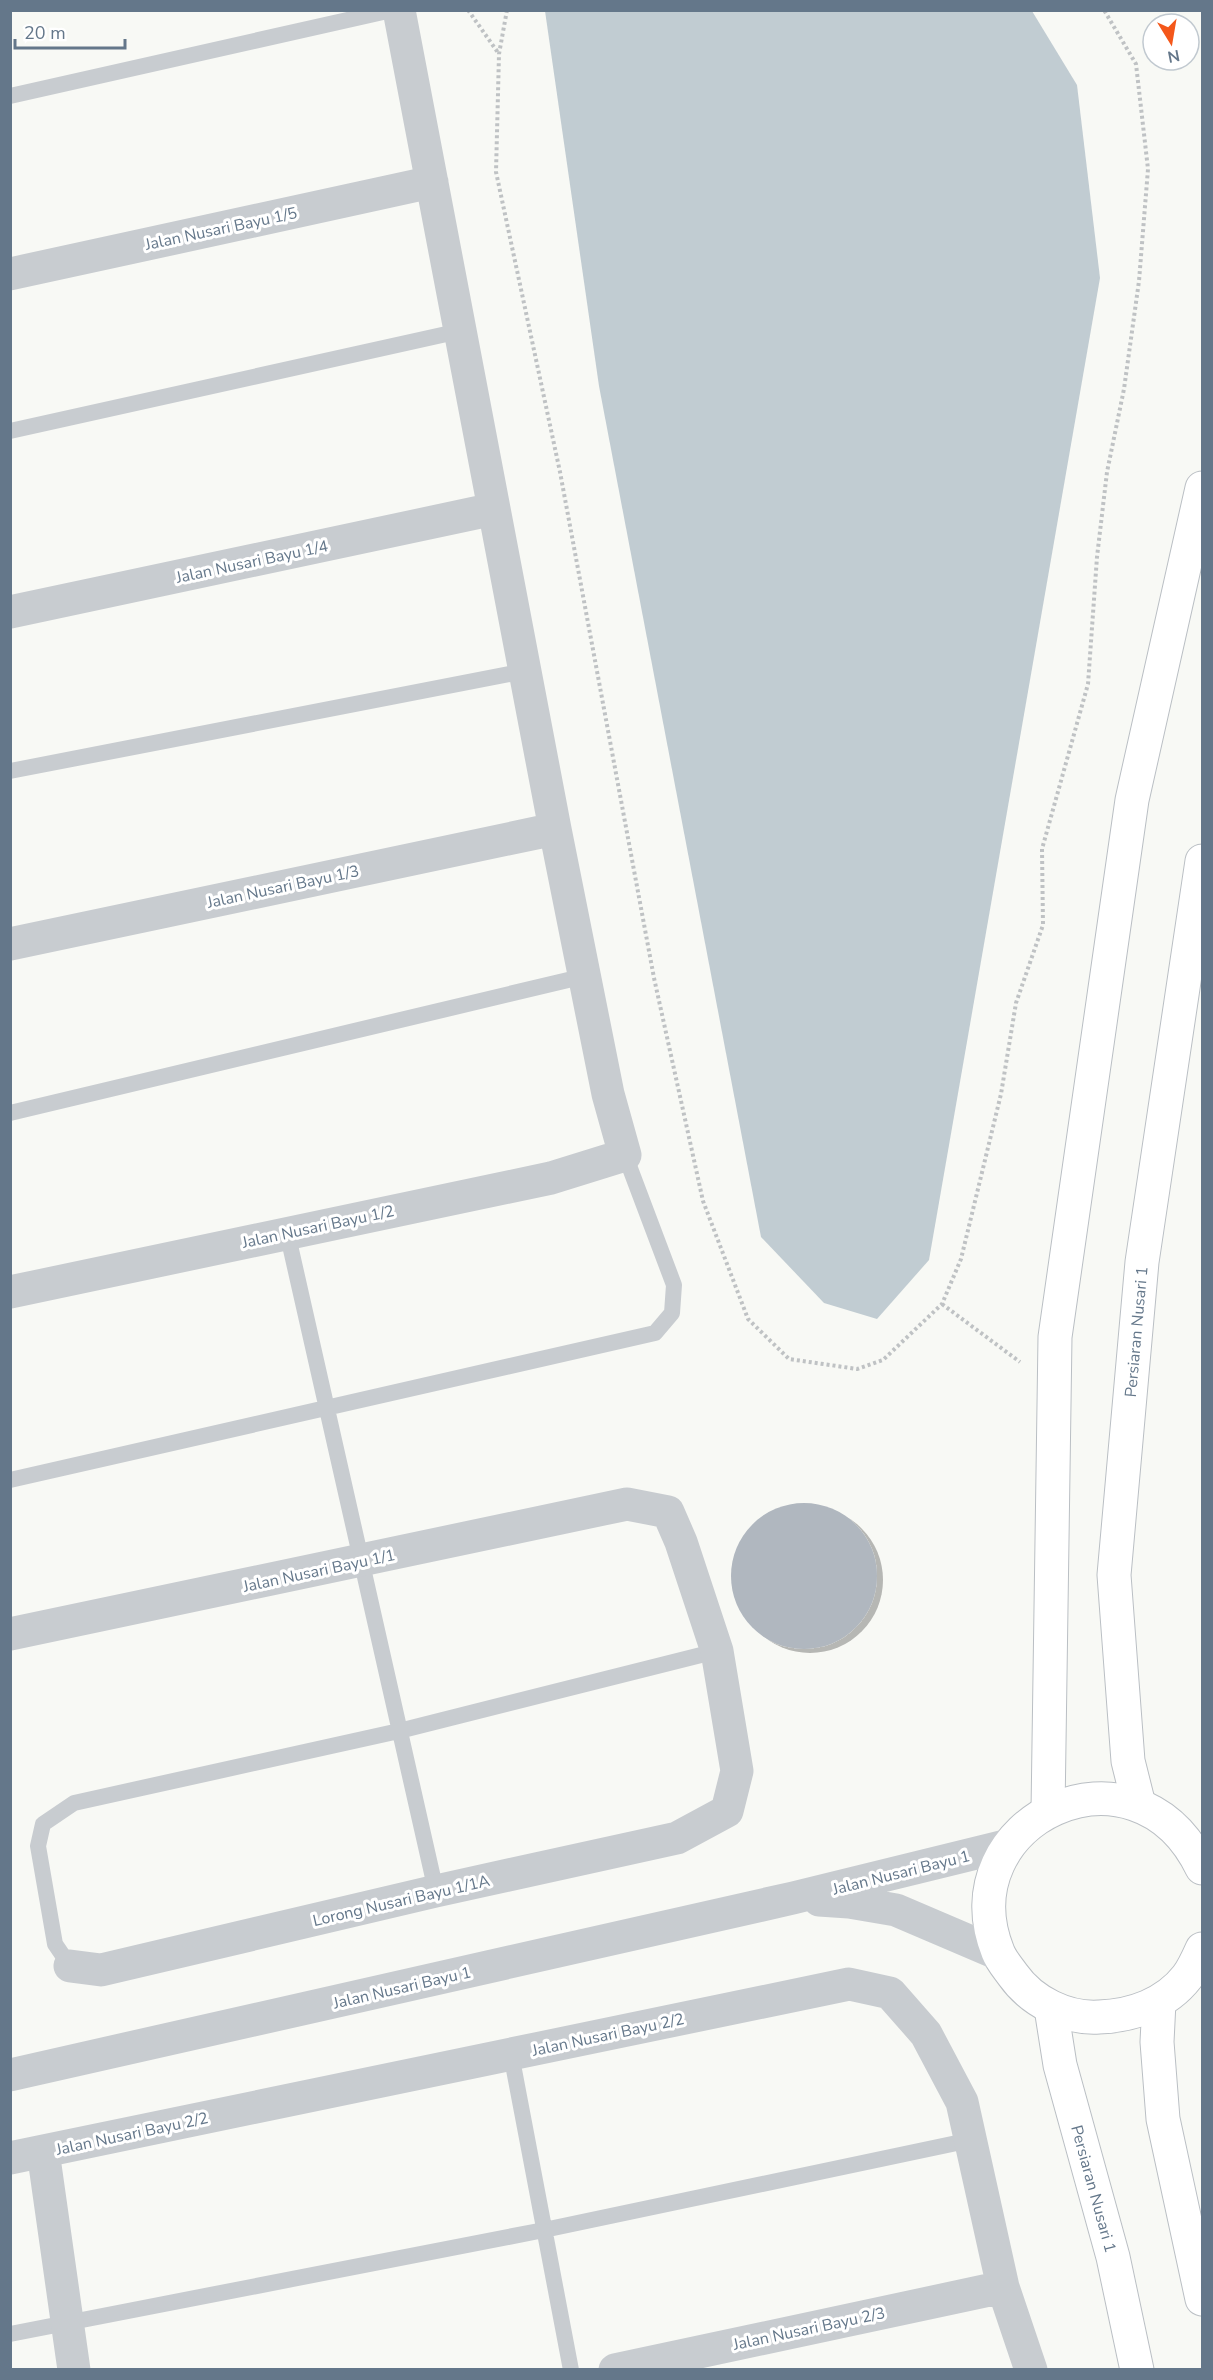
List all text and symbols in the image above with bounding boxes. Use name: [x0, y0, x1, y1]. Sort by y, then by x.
scale bar: [15, 12, 124, 50]
north arrow: [1141, 12, 1201, 72]
text: 20 m: [24, 21, 66, 45]
text: N: [1166, 44, 1182, 68]
street label: Jalan Nusari Bayu 1/5: [142, 202, 299, 256]
street label: Jalan Nusari Bayu 1/4: [173, 535, 331, 589]
street label: Jalan Nusari Bayu 1/3: [204, 860, 361, 914]
street label: Jalan Nusari Bayu 1/2: [239, 1200, 396, 1254]
street label: Persiaran Nusari 1: [1120, 1266, 1154, 1398]
street label: Jalan Nusari Bayu 1/1: [240, 1544, 397, 1598]
street label: Jalan Nusari Bayu 1: [829, 1845, 972, 1901]
street label: Lorong Nusari Bayu 1/1A: [311, 1870, 492, 1932]
street label: Jalan Nusari Bayu 1: [330, 1961, 473, 2015]
street label: Jalan Nusari Bayu 2/2: [529, 2008, 686, 2062]
street label: Jalan Nusari Bayu 2/2: [53, 2107, 210, 2161]
street label: Persiaran Nusari 1: [1065, 2123, 1121, 2255]
street label: Jalan Nusari Bayu 2/3: [730, 2302, 887, 2356]

